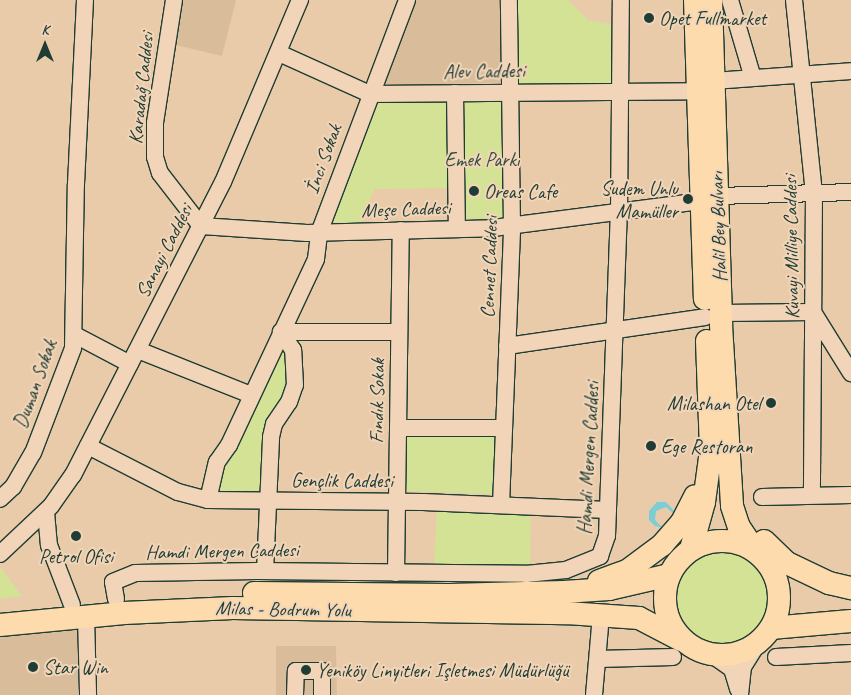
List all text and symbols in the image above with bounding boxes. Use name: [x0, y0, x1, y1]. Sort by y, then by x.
place label: Opet Fullmarket: [659, 6, 765, 30]
marker: Opet Fullmarket: [643, 12, 655, 24]
north arrow: [20, 20, 70, 70]
text: K: [41, 21, 49, 38]
street label: Karadağ Caddesi: [123, 31, 159, 145]
street label: Alev Caddesi: [443, 58, 525, 84]
street label: İnci Sokak: [299, 121, 347, 197]
park label: Emek Parkı: [444, 147, 520, 171]
street label: Halil Bey Bulvarı: [704, 171, 732, 283]
street label: Kuvayi Milliye Caddesi: [778, 175, 804, 319]
place label: Sudem Unlu Mamüller: [600, 176, 678, 223]
place label: Oreas Cafe: [484, 179, 558, 203]
marker: Oreas Cafe: [468, 185, 480, 197]
marker: Sudem Unlu Mamüller: [682, 193, 694, 205]
street label: Meşe Caddesi: [361, 195, 451, 223]
street label: Sanayi Caddesi: [130, 200, 198, 302]
street label: Cennet Caddesi: [475, 215, 503, 319]
street label: Duman Sokak: [8, 337, 62, 431]
street label: Fındık Sokak: [364, 358, 390, 444]
street label: Hamdi Mergen Caddesi: [572, 380, 604, 536]
place label: Milashan Otel: [667, 391, 761, 415]
marker: Milashan Otel: [765, 397, 777, 409]
place label: Ege Restoran: [661, 434, 752, 458]
marker: Ege Restoran: [645, 440, 657, 452]
street label: Gençlik Caddesi: [291, 468, 393, 492]
marker: Petrol Ofisi: [70, 530, 82, 542]
street label: Hamdi Mergen Caddesi: [145, 538, 299, 564]
place label: Petrol Ofisi: [39, 544, 113, 568]
street label: Milas - Bodrum Yolu: [215, 596, 351, 622]
place label: Star Win: [43, 655, 108, 679]
place label: Yeniköy Linyitleri Işletmesi Müdürlüğü: [316, 658, 568, 682]
marker: Star Win: [27, 661, 39, 673]
marker: Yeniköy Linyitleri Işletmesi Müdürlüğü: [300, 664, 312, 676]

